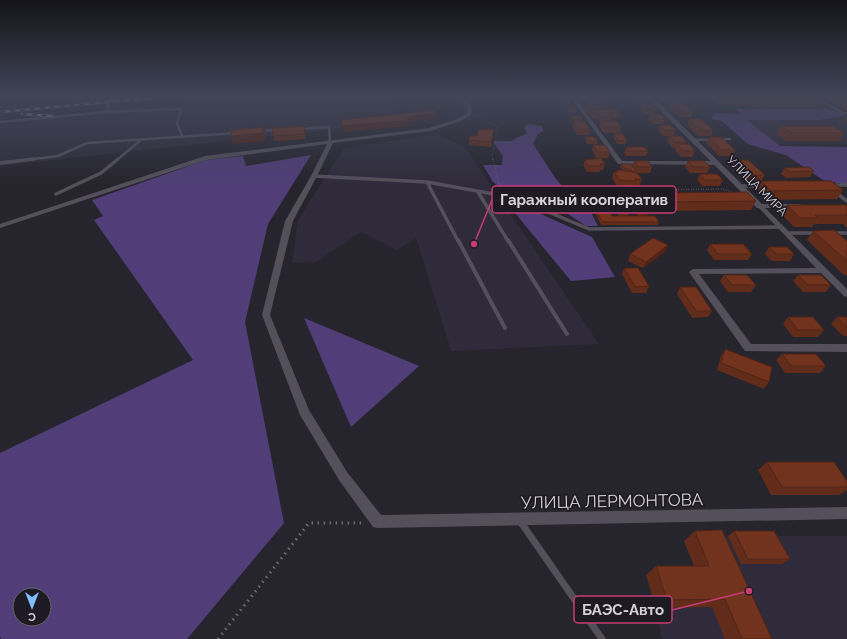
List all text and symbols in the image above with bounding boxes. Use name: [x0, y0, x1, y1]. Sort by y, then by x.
street label: УЛИЦА МИРА: [724, 153, 790, 219]
callout: Гаражный кооператив: [492, 186, 676, 213]
text: Гаражный кооператив: [500, 191, 668, 209]
street label: УЛИЦА ЛЕРМОНТОВА: [521, 489, 704, 513]
north arrow: [12, 587, 52, 627]
callout: БАЭС-Авто: [574, 596, 672, 623]
text: БАЭС-Авто: [582, 601, 664, 619]
text: С: [28, 610, 36, 623]

